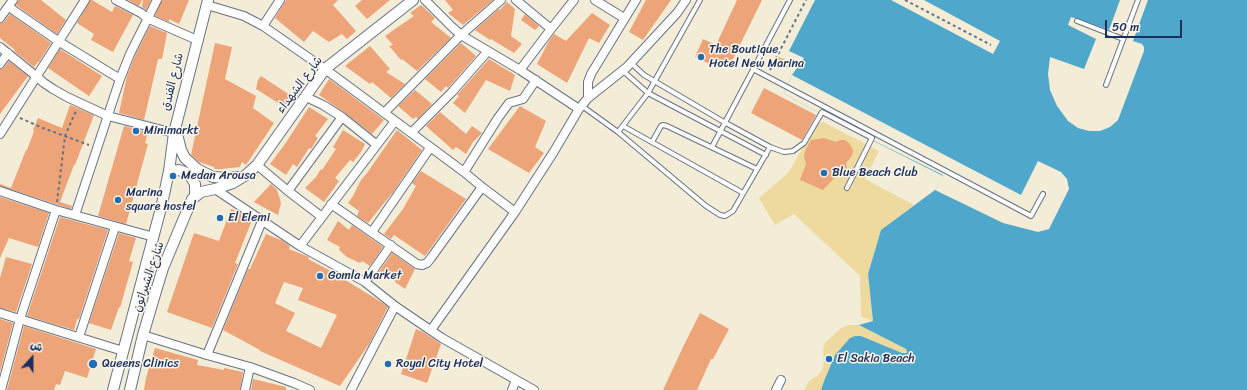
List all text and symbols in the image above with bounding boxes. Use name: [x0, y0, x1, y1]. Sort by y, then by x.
scale bar: [1107, 12, 1184, 38]
text: 50 m: [1112, 16, 1139, 38]
place label: The Boutique Hotel New Marina: [709, 43, 804, 71]
street label: شارع الفندق: [159, 52, 187, 112]
marker: The Boutique Hotel New Marina: [696, 52, 706, 62]
street label: شارع الشهداء: [274, 54, 326, 116]
place label: Minimarkt: [144, 124, 199, 138]
marker: Minimarkt: [131, 126, 141, 136]
place label: Blue Beach Club: [832, 166, 918, 180]
marker: Blue Beach Club: [819, 168, 829, 178]
place label: Medan Arousa: [181, 169, 256, 183]
marker: Medan Arousa: [168, 171, 178, 181]
place label: Marina square hostel: [126, 186, 196, 214]
marker: Marina square hostel: [113, 195, 123, 205]
place label: El Elemi: [228, 211, 270, 225]
marker: El Elemi: [215, 213, 225, 223]
street label: شارع الشيراتون: [130, 240, 168, 314]
place label: Gomla Market: [328, 269, 401, 283]
marker: Gomla Market: [315, 271, 325, 281]
text: ش: [27, 335, 46, 357]
north arrow: [12, 338, 52, 378]
place label: El Sakia Beach: [837, 352, 915, 366]
marker: El Sakia Beach: [824, 354, 834, 364]
place label: Queens Clinics: [102, 357, 179, 371]
place label: Royal City Hotel: [396, 357, 483, 371]
marker: Queens Clinics: [87, 358, 99, 370]
marker: Royal City Hotel: [383, 359, 393, 369]

